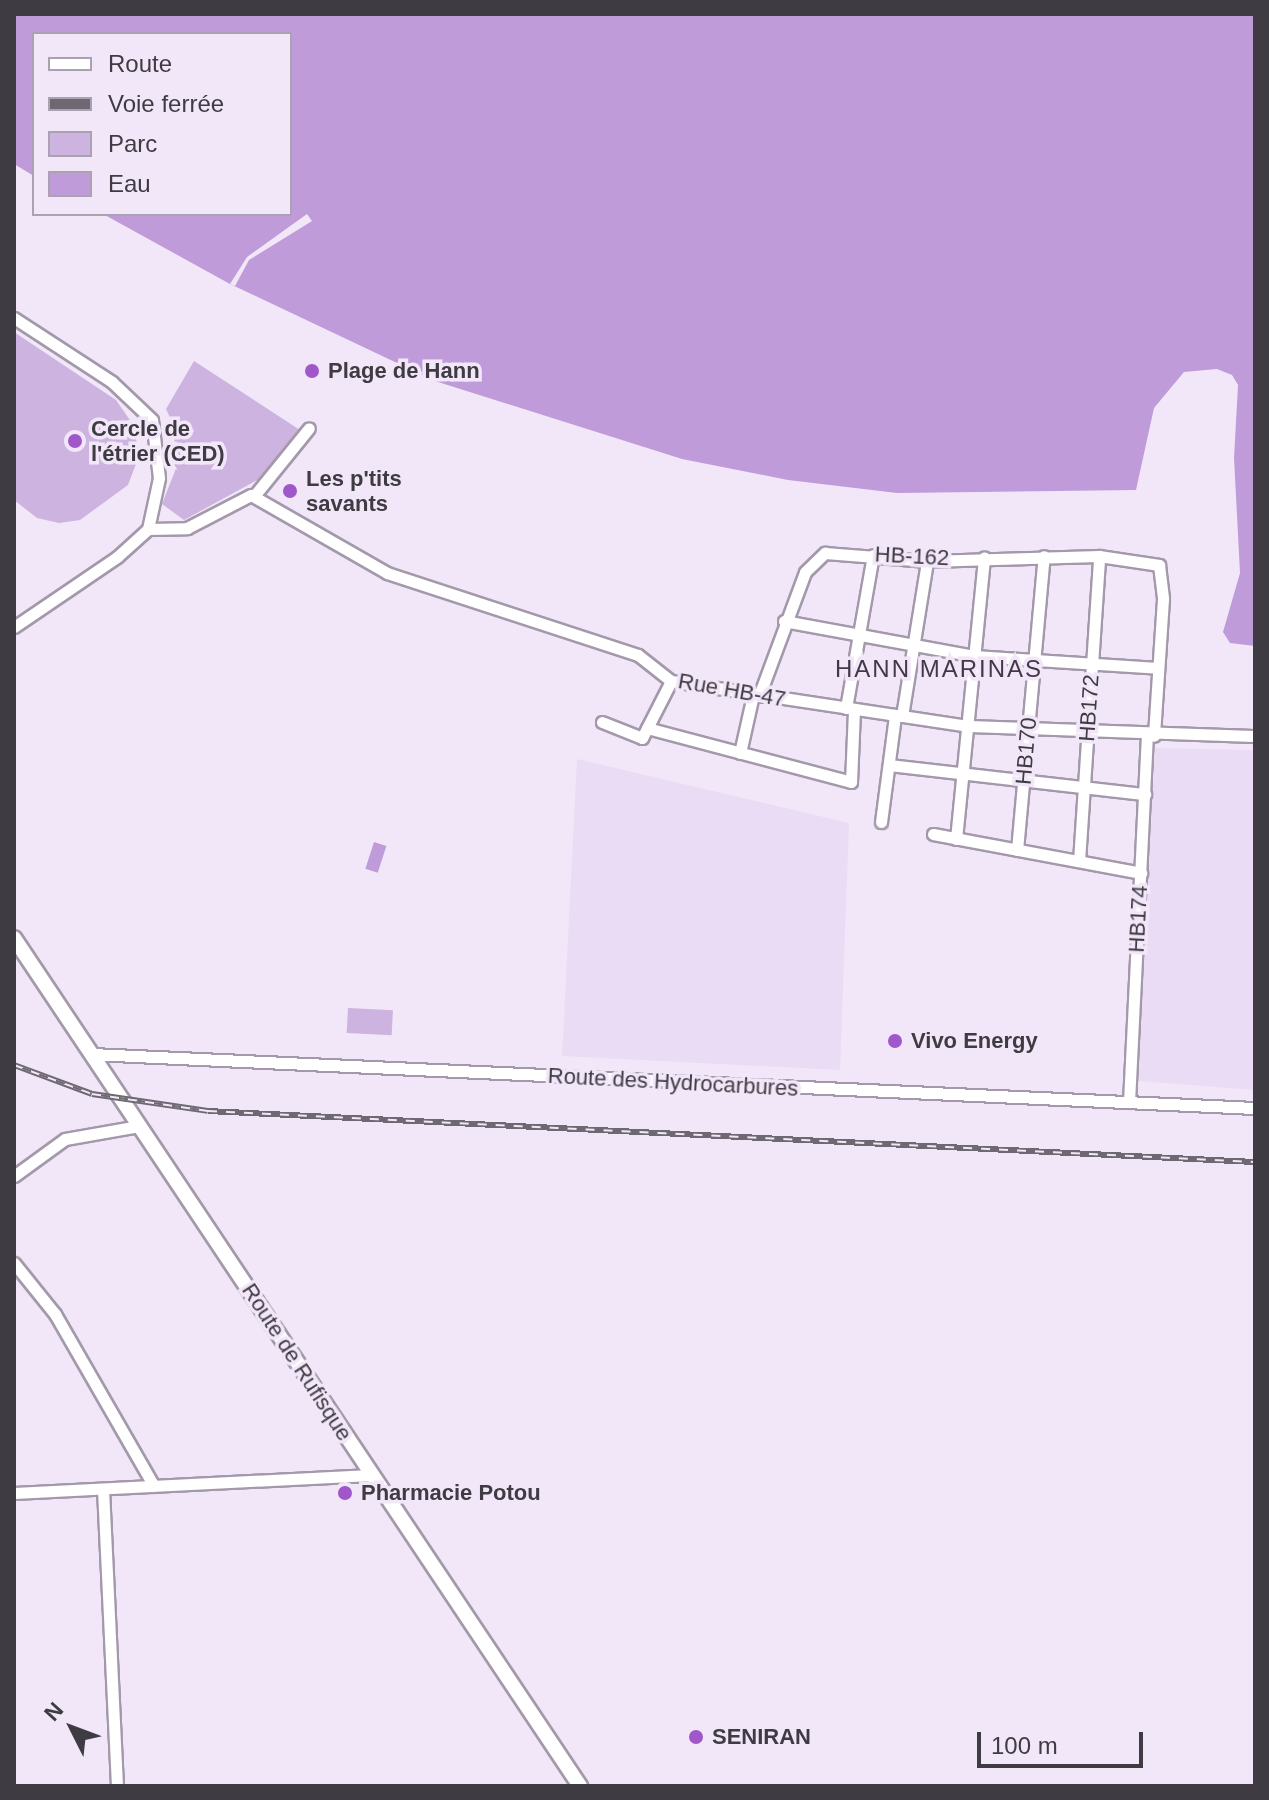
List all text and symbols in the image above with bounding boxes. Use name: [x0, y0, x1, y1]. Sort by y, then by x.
legend: [32, 32, 292, 216]
text: Route: [108, 50, 172, 77]
text: Voie ferrée: [108, 90, 224, 117]
text: Parc: [108, 130, 157, 157]
text: Eau: [108, 170, 151, 197]
place label: Plage de Hann: [328, 358, 480, 384]
marker: Plage de Hann: [303, 362, 321, 380]
place label: Cercle de l'étrier (CED): [91, 415, 225, 466]
marker: Cercle de l'étrier (CED): [66, 432, 84, 450]
place label: Les p'tits savants: [306, 465, 402, 516]
marker: Les p'tits savants: [281, 482, 299, 500]
street label: HB-162: [874, 541, 950, 571]
district label: HANN MARINAS: [835, 655, 1043, 683]
street label: Rue HB-47: [676, 668, 788, 712]
street label: HB172: [1073, 674, 1105, 742]
street label: HB170: [1010, 716, 1042, 786]
street label: HB174: [1123, 885, 1153, 953]
place label: Vivo Energy: [911, 1028, 1038, 1054]
marker: Vivo Energy: [886, 1032, 904, 1050]
street label: Route des Hydrocarbures: [547, 1062, 799, 1102]
street label: Route de Rufisque: [236, 1278, 358, 1446]
place label: Pharmacie Potou: [361, 1480, 541, 1506]
marker: Pharmacie Potou: [336, 1484, 354, 1502]
north arrow: [32, 1688, 112, 1768]
text: N: [39, 1697, 68, 1726]
scale bar: [981, 1716, 1147, 1766]
place label: SENIRAN: [712, 1724, 811, 1750]
marker: SENIRAN: [687, 1728, 705, 1746]
text: 100 m: [991, 1732, 1058, 1759]

